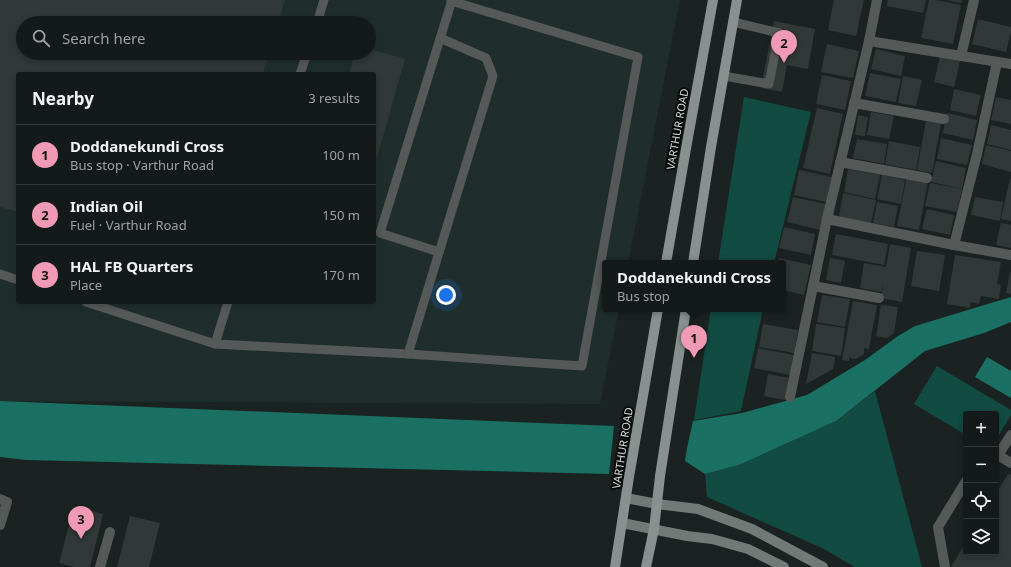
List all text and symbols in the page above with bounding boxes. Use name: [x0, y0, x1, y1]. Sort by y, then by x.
search box: [16, 16, 376, 60]
icon: search: [30, 27, 52, 49]
text: Search here: [62, 28, 145, 48]
pin: 2: [771, 30, 797, 63]
text: Nearby: [32, 87, 94, 110]
street label: VARTHUR ROAD: [662, 87, 692, 171]
text: 3 results: [308, 89, 360, 107]
text: Doddanekundi Cross: [70, 136, 224, 156]
text: 1: [41, 146, 49, 164]
text: 100 m: [322, 146, 360, 164]
text: Bus stop · Varthur Road: [70, 156, 214, 174]
text: Indian Oil: [70, 196, 143, 216]
text: 2: [41, 206, 49, 224]
text: 150 m: [322, 206, 360, 224]
text: Fuel · Varthur Road: [70, 216, 187, 234]
text: HAL FB Quarters: [70, 256, 193, 276]
popup: [602, 260, 786, 312]
text: 3: [41, 266, 49, 284]
text: 170 m: [322, 266, 360, 284]
text: Doddanekundi Cross: [617, 267, 771, 287]
text: Place: [70, 276, 102, 294]
your location: [436, 285, 456, 305]
text: Bus stop: [617, 287, 670, 305]
pin: 1: [681, 325, 707, 358]
street label: VARTHUR ROAD: [608, 406, 636, 490]
map controls: [963, 411, 999, 555]
button: +: [963, 411, 999, 447]
button: −: [963, 447, 999, 483]
button: locate: [963, 483, 999, 519]
pin: 3: [68, 506, 94, 539]
button: layers: [963, 519, 999, 555]

